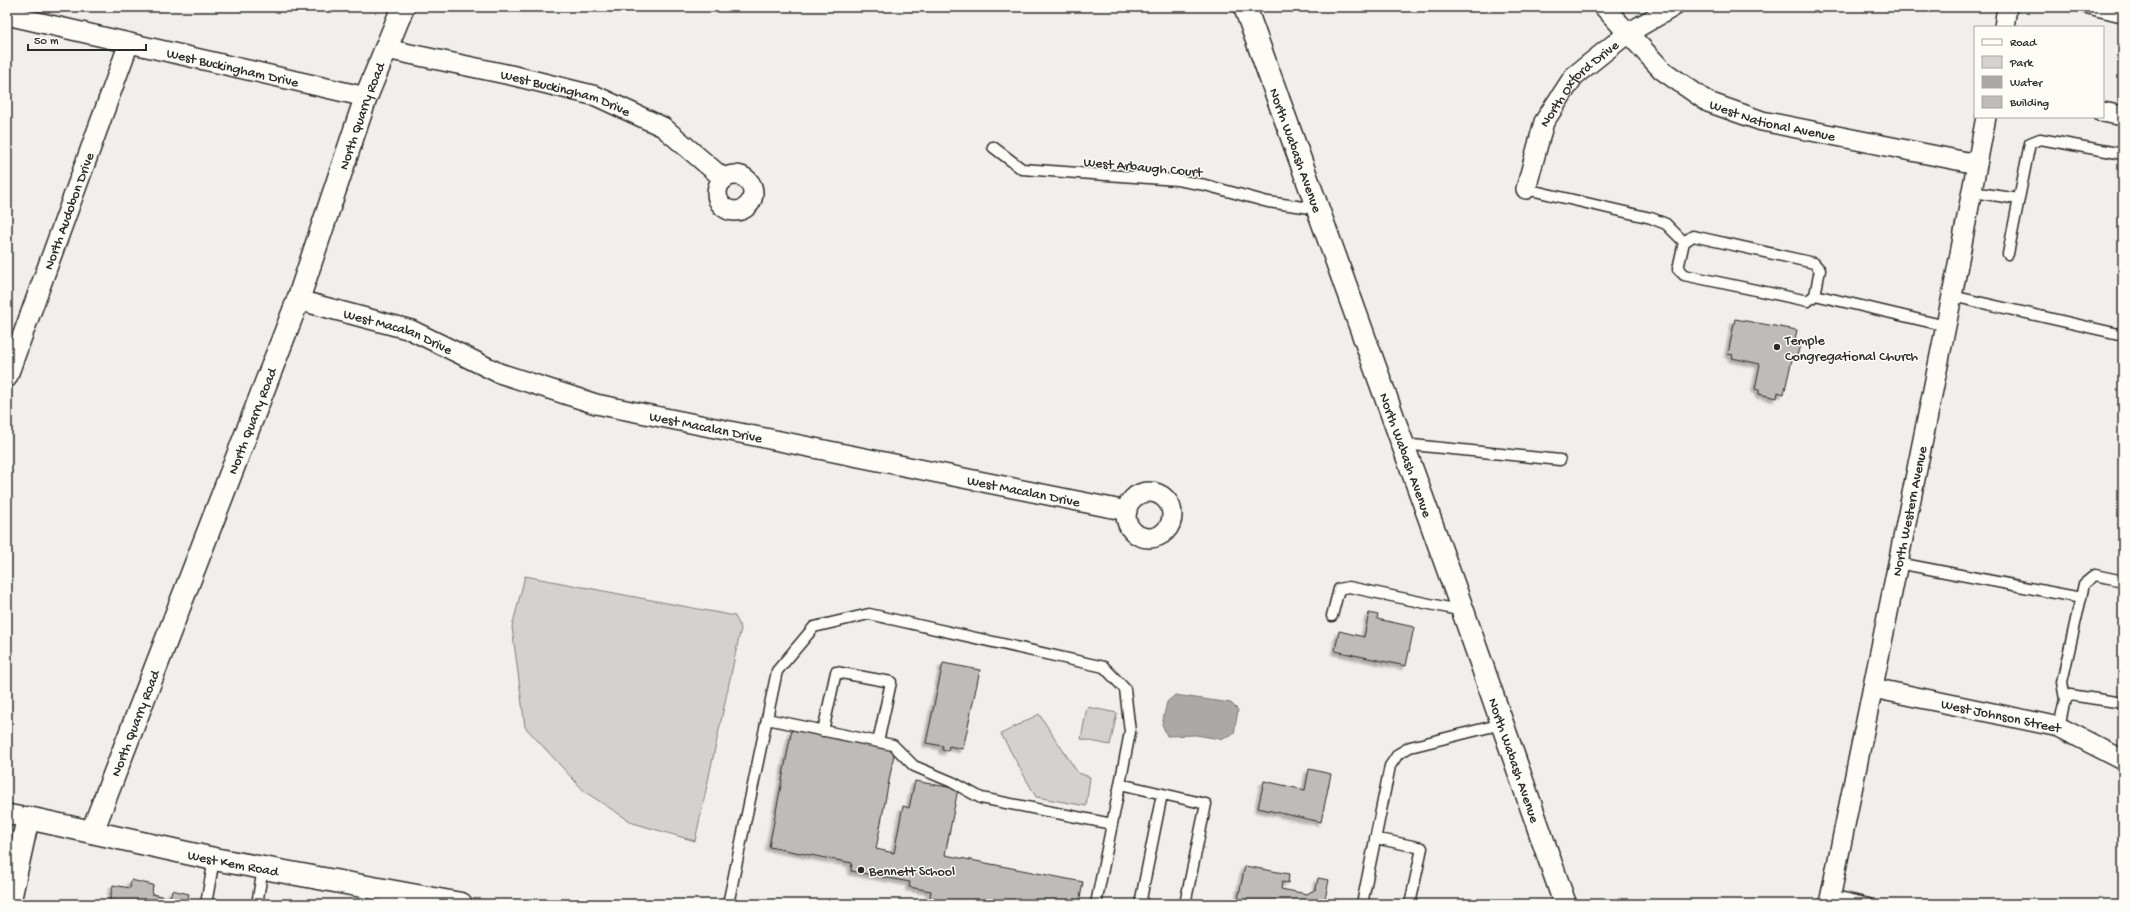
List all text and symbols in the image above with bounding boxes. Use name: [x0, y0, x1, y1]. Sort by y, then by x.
scale bar: [28, 26, 146, 52]
legend: [1974, 26, 2104, 118]
text: 50 m: [34, 35, 59, 49]
street label: North Oxford Drive: [1537, 37, 1624, 131]
text: Road: [2010, 37, 2037, 51]
street label: West Buckingham Drive: [165, 46, 301, 93]
text: Park: [2009, 57, 2035, 71]
street label: North Quarry Road: [336, 59, 391, 172]
street label: West Buckingham Drive: [499, 67, 633, 122]
text: Water: [2010, 77, 2044, 91]
street label: North Wabash Avenue: [1264, 86, 1325, 216]
street label: West National Avenue: [1707, 97, 1837, 147]
text: Building: [2009, 97, 2049, 111]
street label: North Audobon Drive: [41, 150, 100, 273]
street label: West Arbaugh Court: [1083, 155, 1204, 182]
street label: West Macalan Drive: [341, 306, 455, 360]
place label: Temple Congregational Church: [1784, 333, 1919, 366]
marker: Temple Congregational Church: [1772, 342, 1782, 352]
street label: North Quarry Road: [225, 364, 282, 477]
street label: North Wabash Avenue: [1374, 391, 1435, 521]
street label: West Macalan Drive: [648, 409, 764, 448]
street label: North Western Avenue: [1890, 444, 1933, 578]
street label: West Macalan Drive: [965, 473, 1082, 512]
street label: North Quarry Road: [108, 667, 165, 779]
street label: North Wabash Avenue: [1483, 696, 1542, 826]
street label: West Johnson Street: [1939, 696, 2063, 738]
street label: West Kem Road: [186, 847, 281, 882]
place label: Bennett School: [868, 864, 955, 881]
marker: Bennett School: [856, 865, 866, 875]

